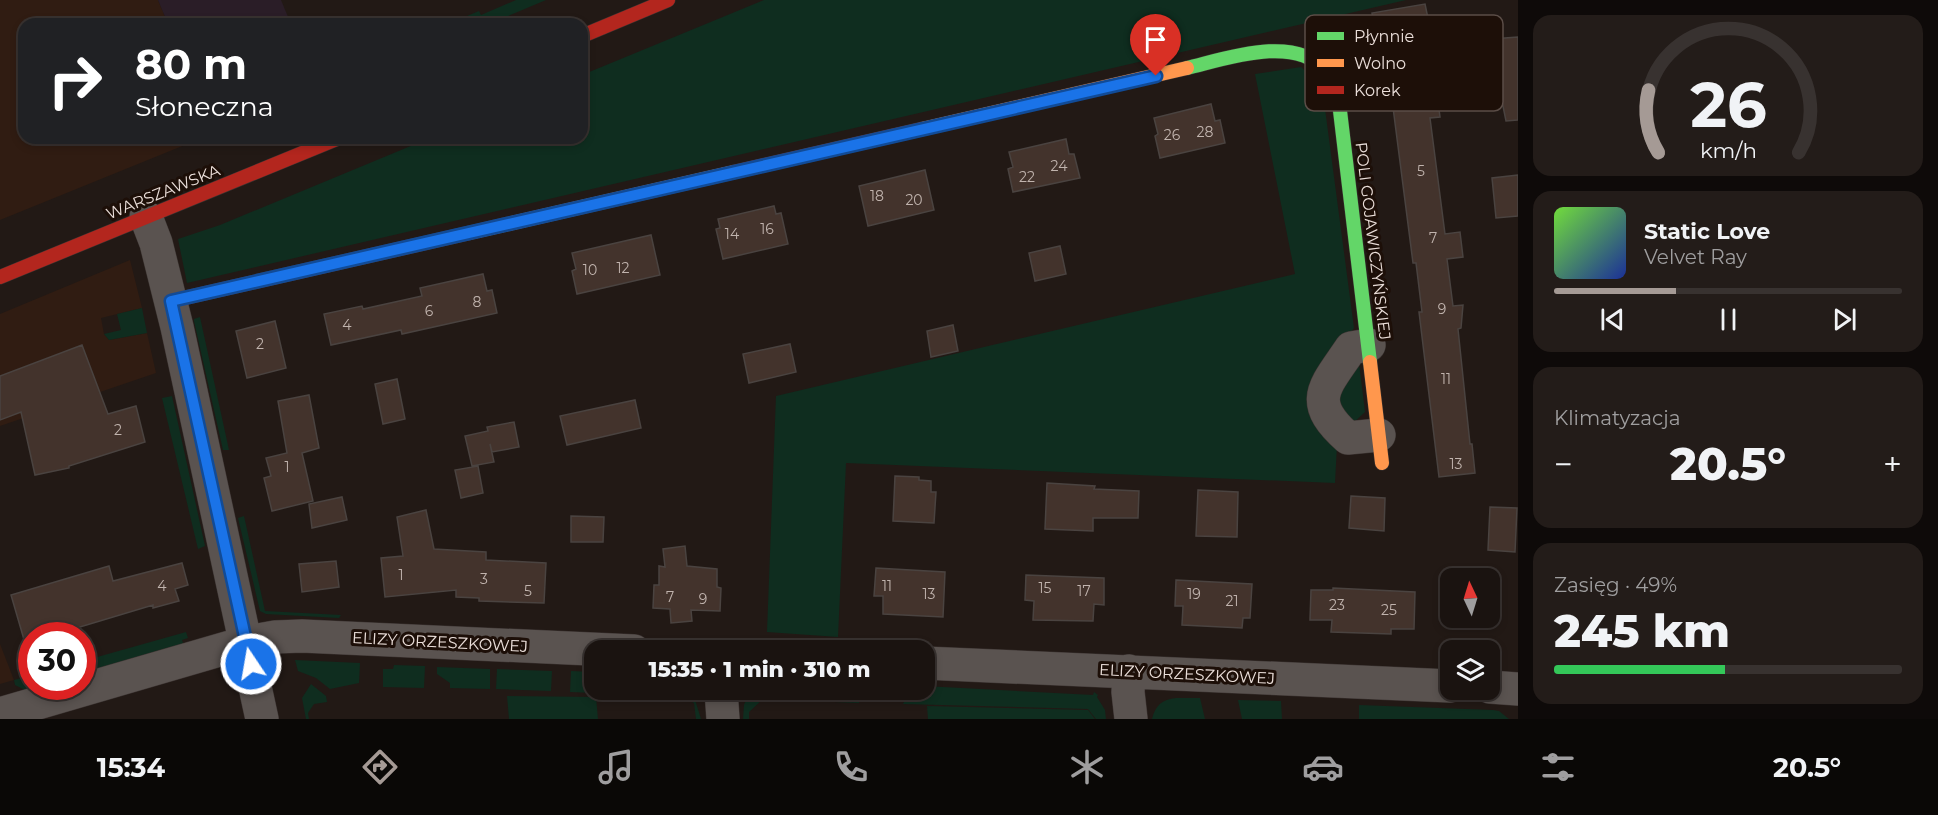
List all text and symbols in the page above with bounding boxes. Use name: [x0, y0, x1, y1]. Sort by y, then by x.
pin: [1130, 14, 1181, 76]
legend: [1305, 15, 1503, 111]
icon: arrive: [1139, 23, 1172, 56]
text: Płynnie: [1354, 27, 1414, 46]
text: 80 m: [135, 38, 247, 90]
icon: right: [36, 42, 114, 120]
text: Wolno: [1354, 54, 1406, 73]
text: 26: [1690, 67, 1766, 143]
text: Korek: [1354, 81, 1401, 100]
text: Słoneczna: [135, 90, 274, 123]
house number: 28: [1197, 123, 1214, 141]
house number: 26: [1164, 126, 1181, 144]
text: km/h: [1699, 137, 1757, 163]
street label: POLI GOJAWICZYŃSKIEJ: [1351, 141, 1395, 341]
house number: 24: [1051, 157, 1068, 175]
street label: WARSZAWSKA: [103, 160, 223, 224]
house number: 5: [1417, 162, 1425, 180]
house number: 22: [1019, 168, 1035, 186]
house number: 18: [870, 187, 884, 205]
house number: 20: [905, 191, 923, 209]
text: Static Love: [1644, 218, 1770, 245]
house number: 16: [760, 220, 774, 238]
house number: 14: [725, 225, 740, 243]
house number: 7: [1429, 229, 1437, 247]
text: Velvet Ray: [1644, 245, 1747, 269]
house number: 12: [616, 259, 630, 277]
house number: 10: [583, 261, 597, 279]
house number: 8: [473, 293, 482, 311]
house number: 9: [1438, 300, 1446, 318]
house number: 6: [425, 302, 434, 320]
icon: previous: [1596, 303, 1629, 336]
icon: pause: [1712, 303, 1745, 336]
icon: next: [1828, 303, 1861, 336]
house number: 4: [342, 316, 352, 334]
house number: 2: [256, 335, 264, 353]
house number: 11: [1441, 370, 1451, 388]
text: Klimatyzacja: [1554, 406, 1681, 430]
house number: 2: [114, 421, 122, 439]
text: 20.5°: [1670, 436, 1786, 491]
text: −: [1554, 444, 1573, 484]
text: +: [1883, 444, 1902, 484]
house number: 13: [1450, 455, 1463, 473]
house number: 1: [284, 458, 290, 476]
house number: 1: [398, 566, 404, 584]
north arrow: [1440, 568, 1500, 628]
map controls: [1440, 568, 1500, 700]
house number: 3: [480, 570, 488, 588]
text: Zasięg · 49%: [1554, 573, 1677, 597]
house number: 4: [157, 577, 167, 595]
house number: 11: [882, 577, 892, 595]
house number: 15: [1039, 579, 1052, 597]
house number: 5: [524, 582, 532, 600]
house number: 17: [1077, 582, 1091, 600]
house number: 13: [923, 585, 936, 603]
house number: 19: [1187, 585, 1201, 603]
house number: 7: [666, 588, 674, 606]
house number: 9: [699, 590, 707, 608]
house number: 21: [1225, 592, 1239, 610]
house number: 23: [1329, 596, 1345, 614]
house number: 25: [1381, 601, 1397, 619]
text: 245 km: [1554, 603, 1730, 658]
speed limit sign: 30: [18, 622, 96, 700]
street label: ELIZY ORZESZKOWEJ: [352, 628, 528, 656]
position arrow: [219, 632, 283, 696]
button: layers: [1440, 640, 1500, 700]
text: 15:35 · 1 min · 310 m: [649, 656, 870, 683]
street label: ELIZY ORZESZKOWEJ: [1099, 660, 1275, 688]
icon: directions: [359, 746, 401, 788]
icon: music: [595, 746, 637, 788]
icon: phone: [830, 746, 872, 788]
icon: climate: [1066, 746, 1108, 788]
icon: car: [1302, 746, 1344, 788]
icon: filters: [1537, 746, 1579, 788]
text: 15:34: [97, 751, 165, 784]
text: 20.5°: [1773, 751, 1841, 784]

